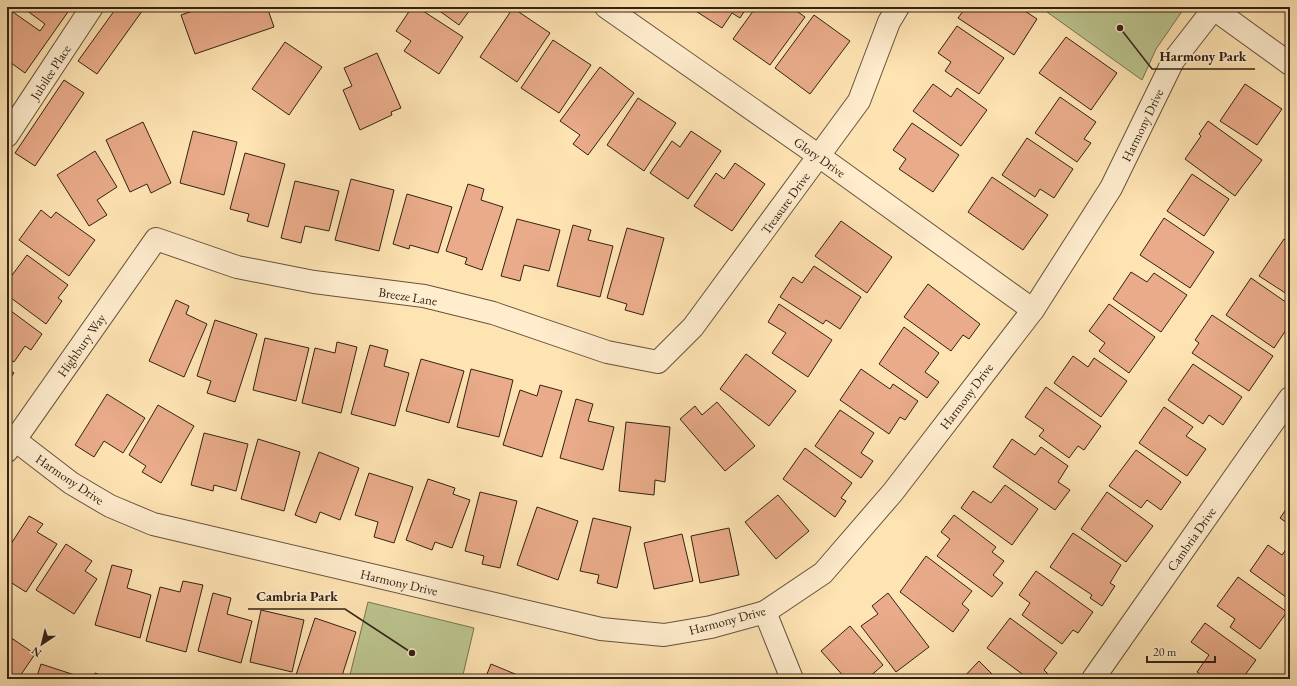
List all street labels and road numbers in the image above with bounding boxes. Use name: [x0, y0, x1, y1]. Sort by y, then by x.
street label: Jubilee Place: [26, 41, 75, 104]
street label: Harmony Drive: [1117, 86, 1167, 164]
street label: Glory Drive: [790, 133, 849, 181]
street label: Treasure Drive: [757, 169, 814, 238]
street label: Breeze Lane: [377, 283, 439, 310]
street label: Highbury Way: [53, 310, 110, 380]
street label: Harmony Drive: [936, 360, 997, 433]
street label: Harmony Drive: [32, 450, 107, 509]
street label: Cambria Drive: [1163, 504, 1220, 575]
street label: Harmony Drive: [358, 565, 439, 600]
street label: Harmony Drive: [687, 602, 767, 639]

